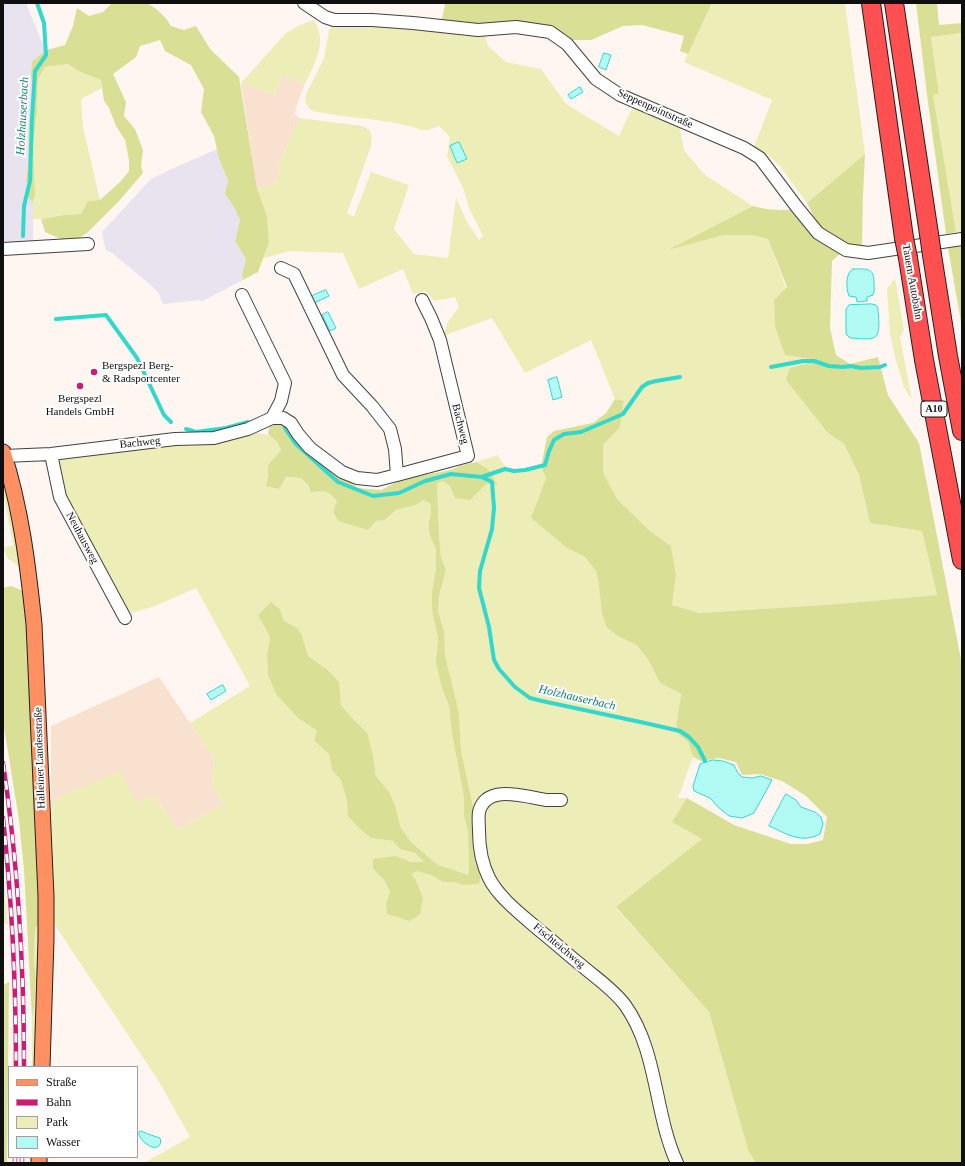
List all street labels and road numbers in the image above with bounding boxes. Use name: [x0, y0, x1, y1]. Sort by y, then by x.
street label: Seppenpointstraße: [615, 86, 695, 132]
street label: Tauern Autobahn: [899, 243, 925, 321]
road number: A10: [921, 401, 947, 417]
street label: Bachweg: [449, 403, 471, 445]
street label: Bachweg: [119, 434, 161, 452]
street label: Neuhausweg: [63, 510, 101, 566]
street label: Halleiner Landesstraße: [32, 707, 48, 809]
street label: Fischteichweg: [530, 921, 588, 971]

